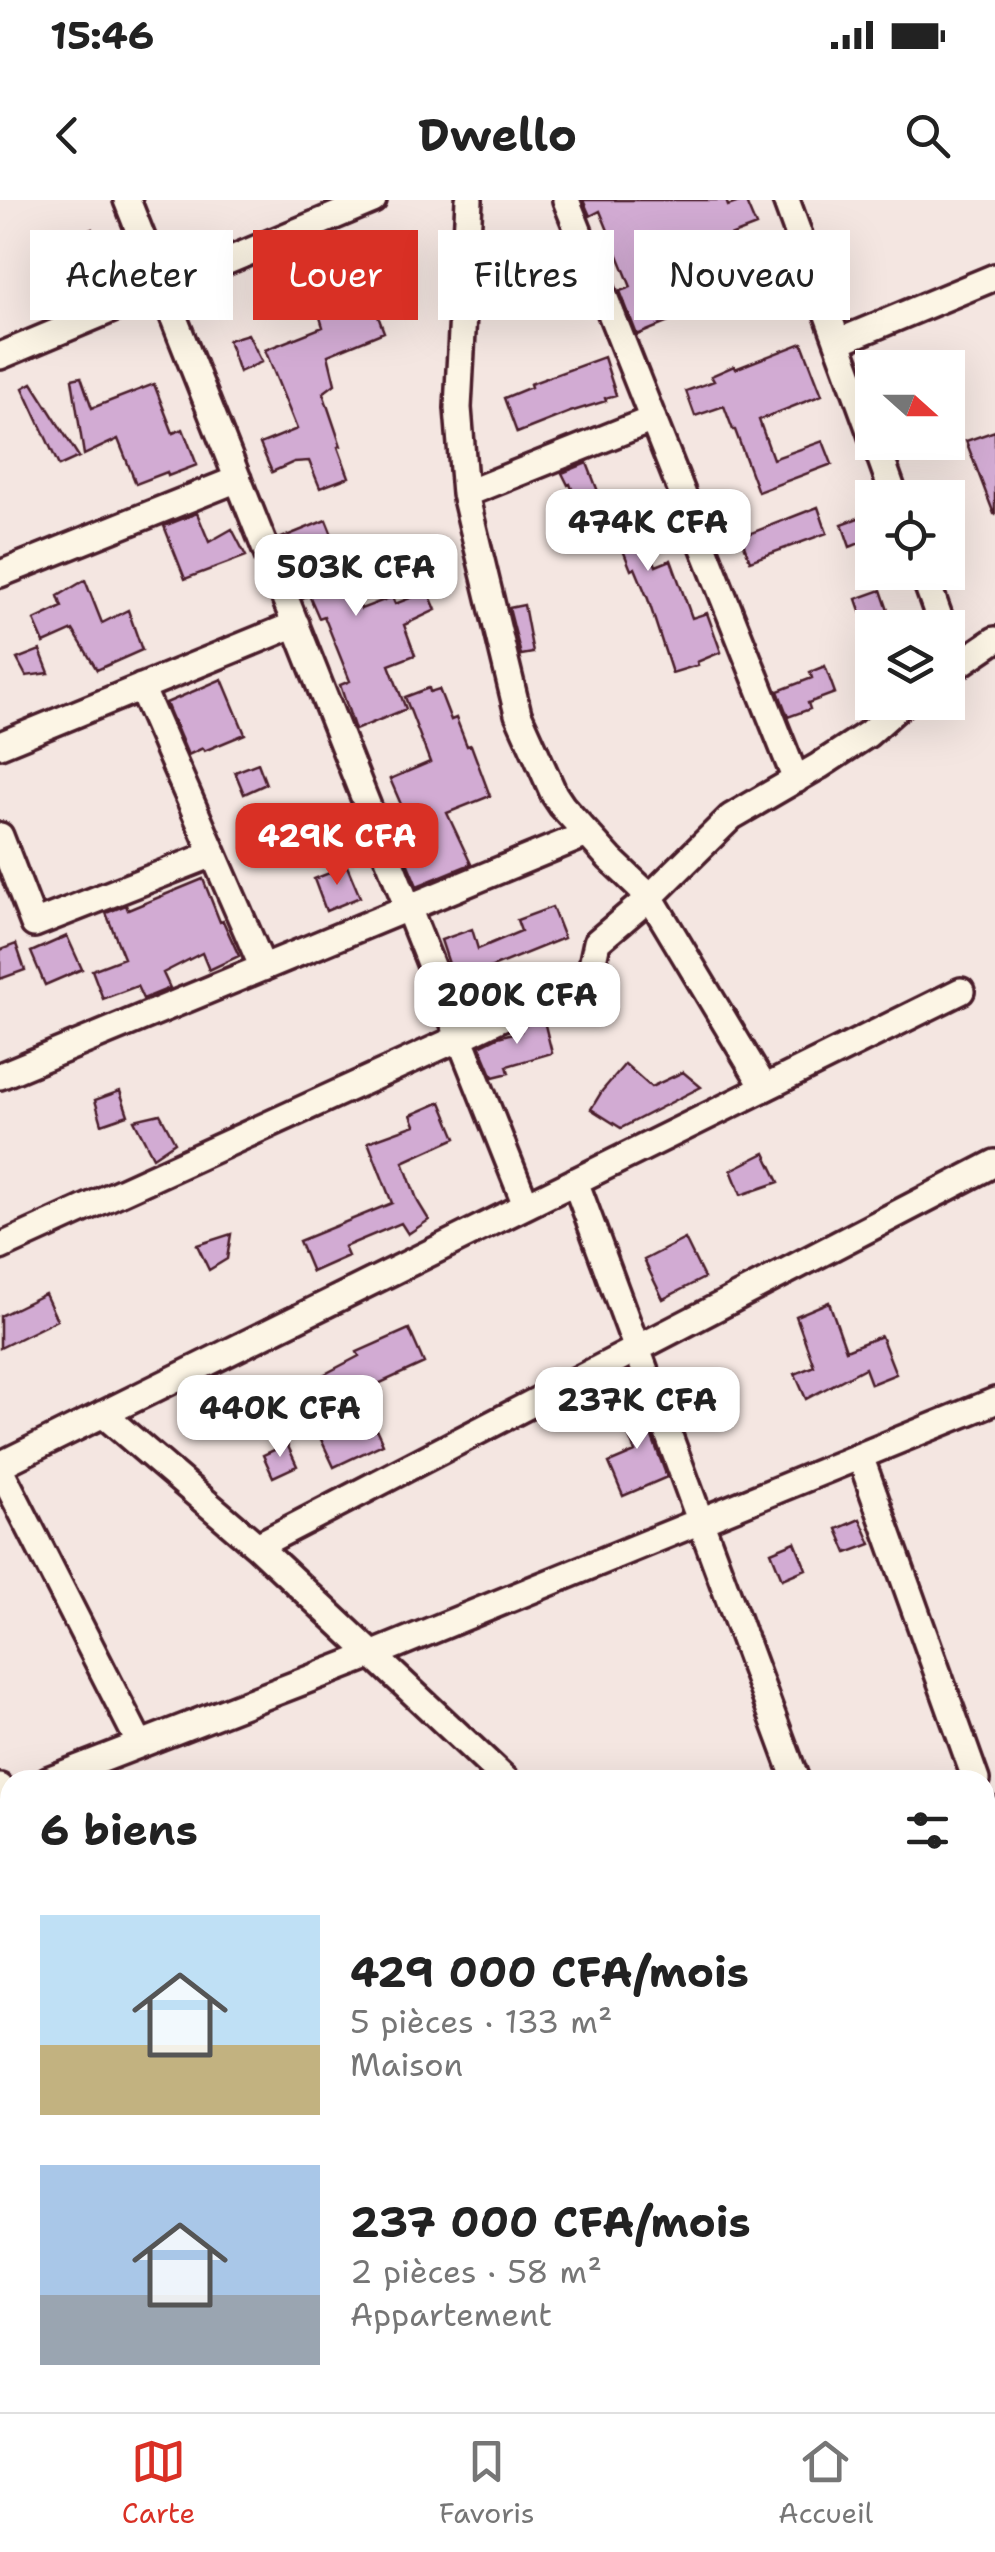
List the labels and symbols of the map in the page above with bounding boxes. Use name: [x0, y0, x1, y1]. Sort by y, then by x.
north arrow: [855, 350, 965, 460]
pin: 474K CFA: [545, 489, 751, 574]
pin: 503K CFA: [253, 534, 459, 619]
pin: 429K CFA: [234, 803, 440, 888]
pin: 200K CFA: [414, 962, 620, 1047]
pin: 237K CFA: [534, 1367, 740, 1452]
pin: 440K CFA: [177, 1375, 383, 1460]

